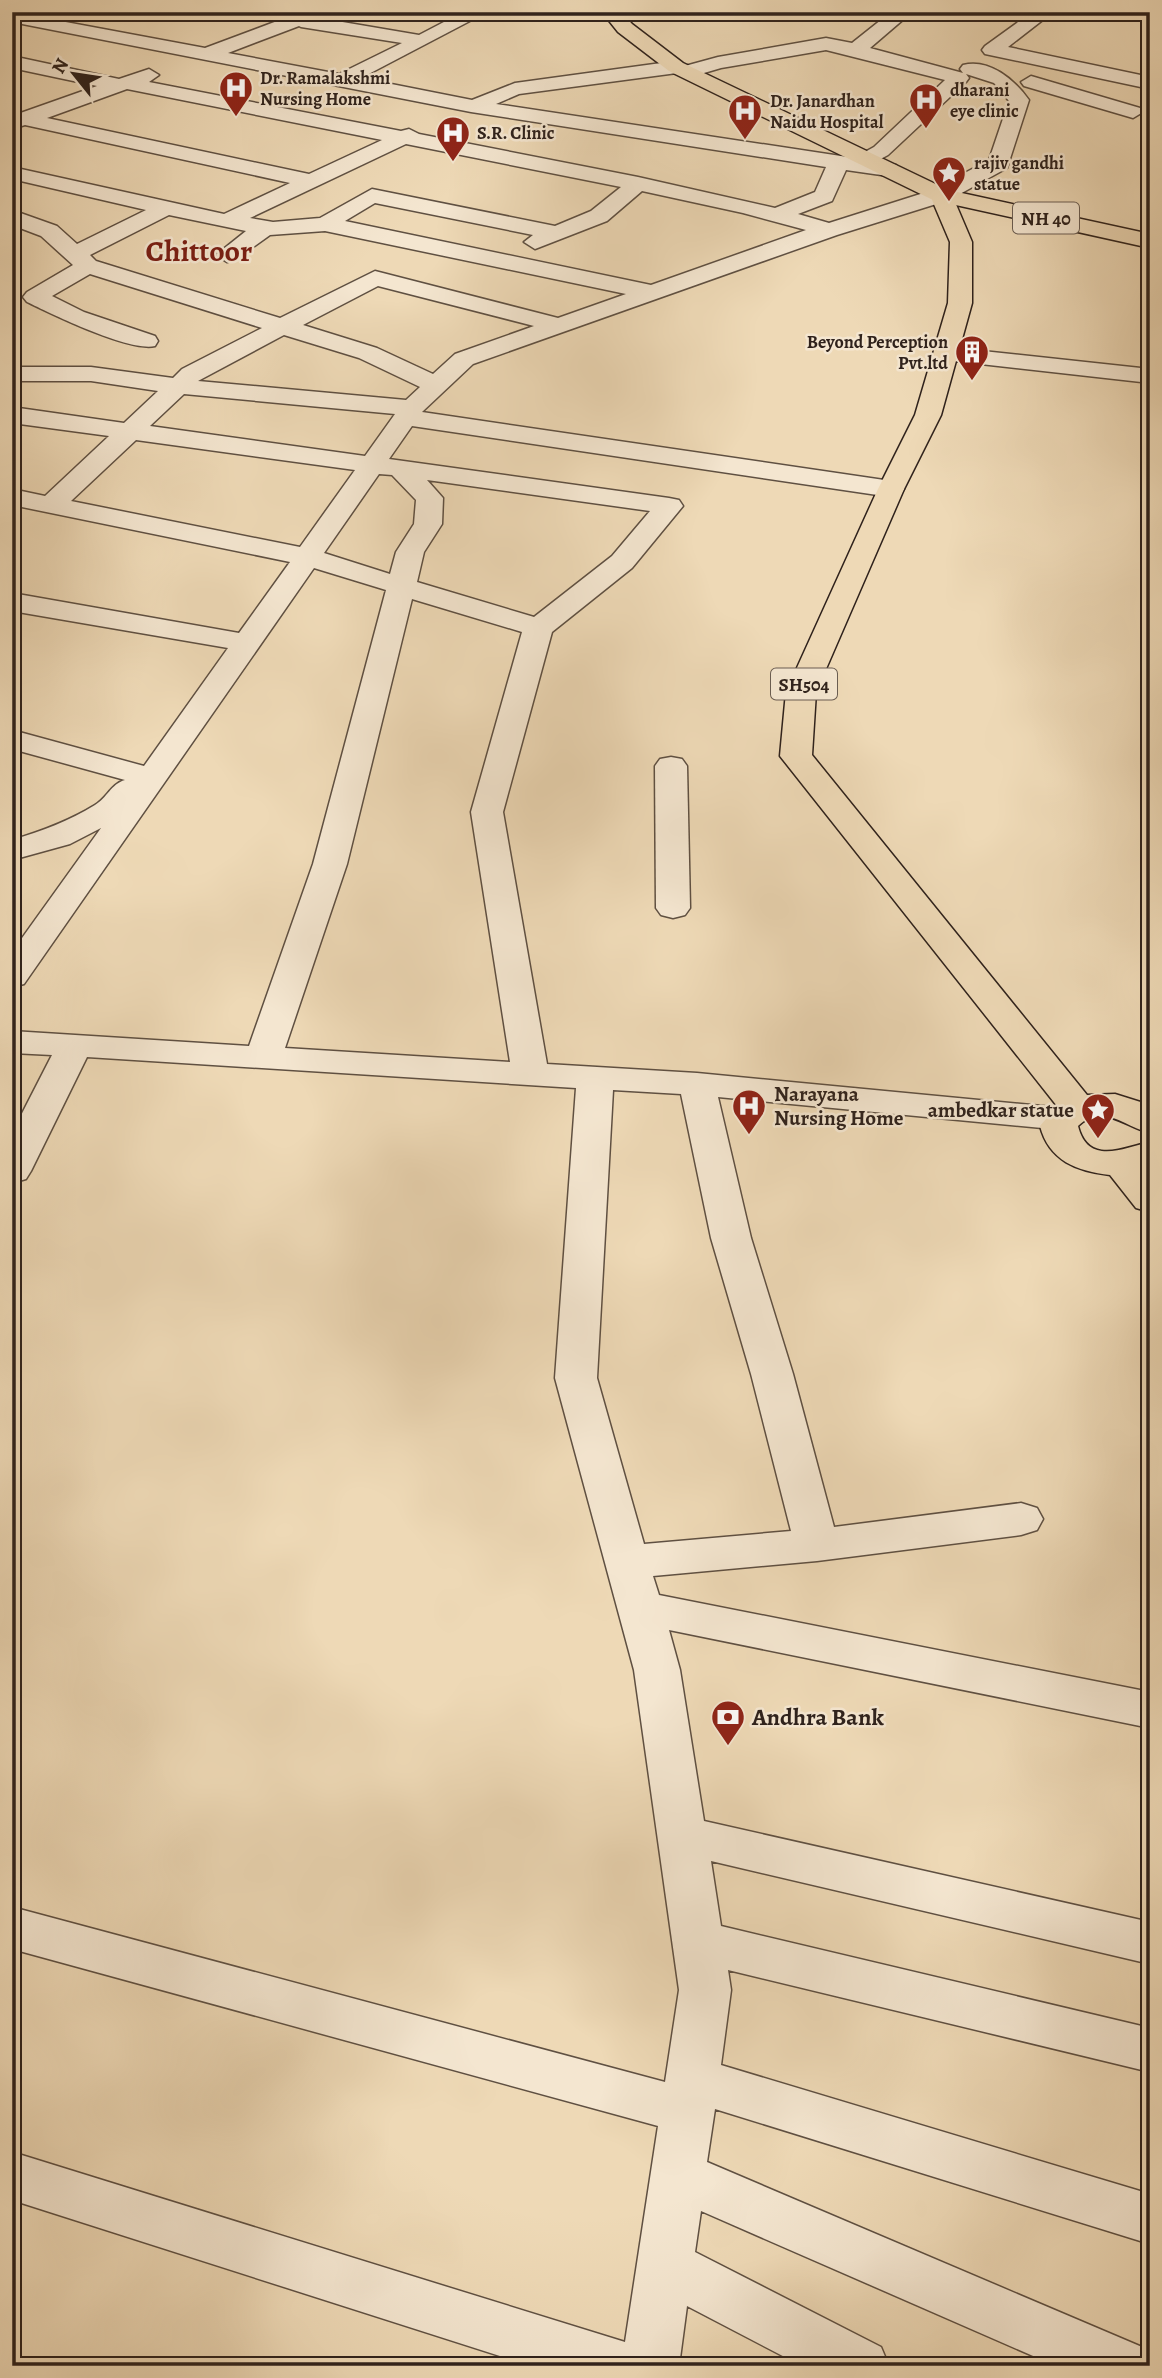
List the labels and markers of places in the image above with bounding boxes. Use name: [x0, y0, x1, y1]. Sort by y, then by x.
place label: Dr. Ramalakshmi Nursing Home: [260, 66, 390, 111]
hospital icon: Dr. Ramalakshmi Nursing Home: [217, 69, 255, 118]
place label: dharani eye clinic: [950, 78, 1019, 123]
hospital icon: dharani eye clinic: [907, 81, 945, 130]
place label: Dr. Janardhan Naidu Hospital: [770, 89, 884, 134]
hospital icon: Dr. Janardhan Naidu Hospital: [726, 92, 764, 141]
hospital icon: S.R. Clinic: [434, 114, 472, 163]
place label: S.R. Clinic: [477, 121, 555, 145]
place label: rajiv gandhi statue: [974, 151, 1064, 196]
place icon: rajiv gandhi statue: [930, 154, 968, 203]
place label: Beyond Perception Pvt.ltd: [807, 330, 948, 375]
building icon: Beyond Perception Pvt.ltd: [953, 333, 991, 382]
place label: Narayana Nursing Home: [774, 1080, 904, 1132]
hospital icon: Narayana Nursing Home: [730, 1087, 768, 1136]
place icon: ambedkar statue: [1079, 1091, 1117, 1140]
place label: ambedkar statue: [928, 1096, 1074, 1124]
bank icon: Andhra Bank: [709, 1698, 747, 1747]
place label: Andhra Bank: [751, 1701, 884, 1733]

